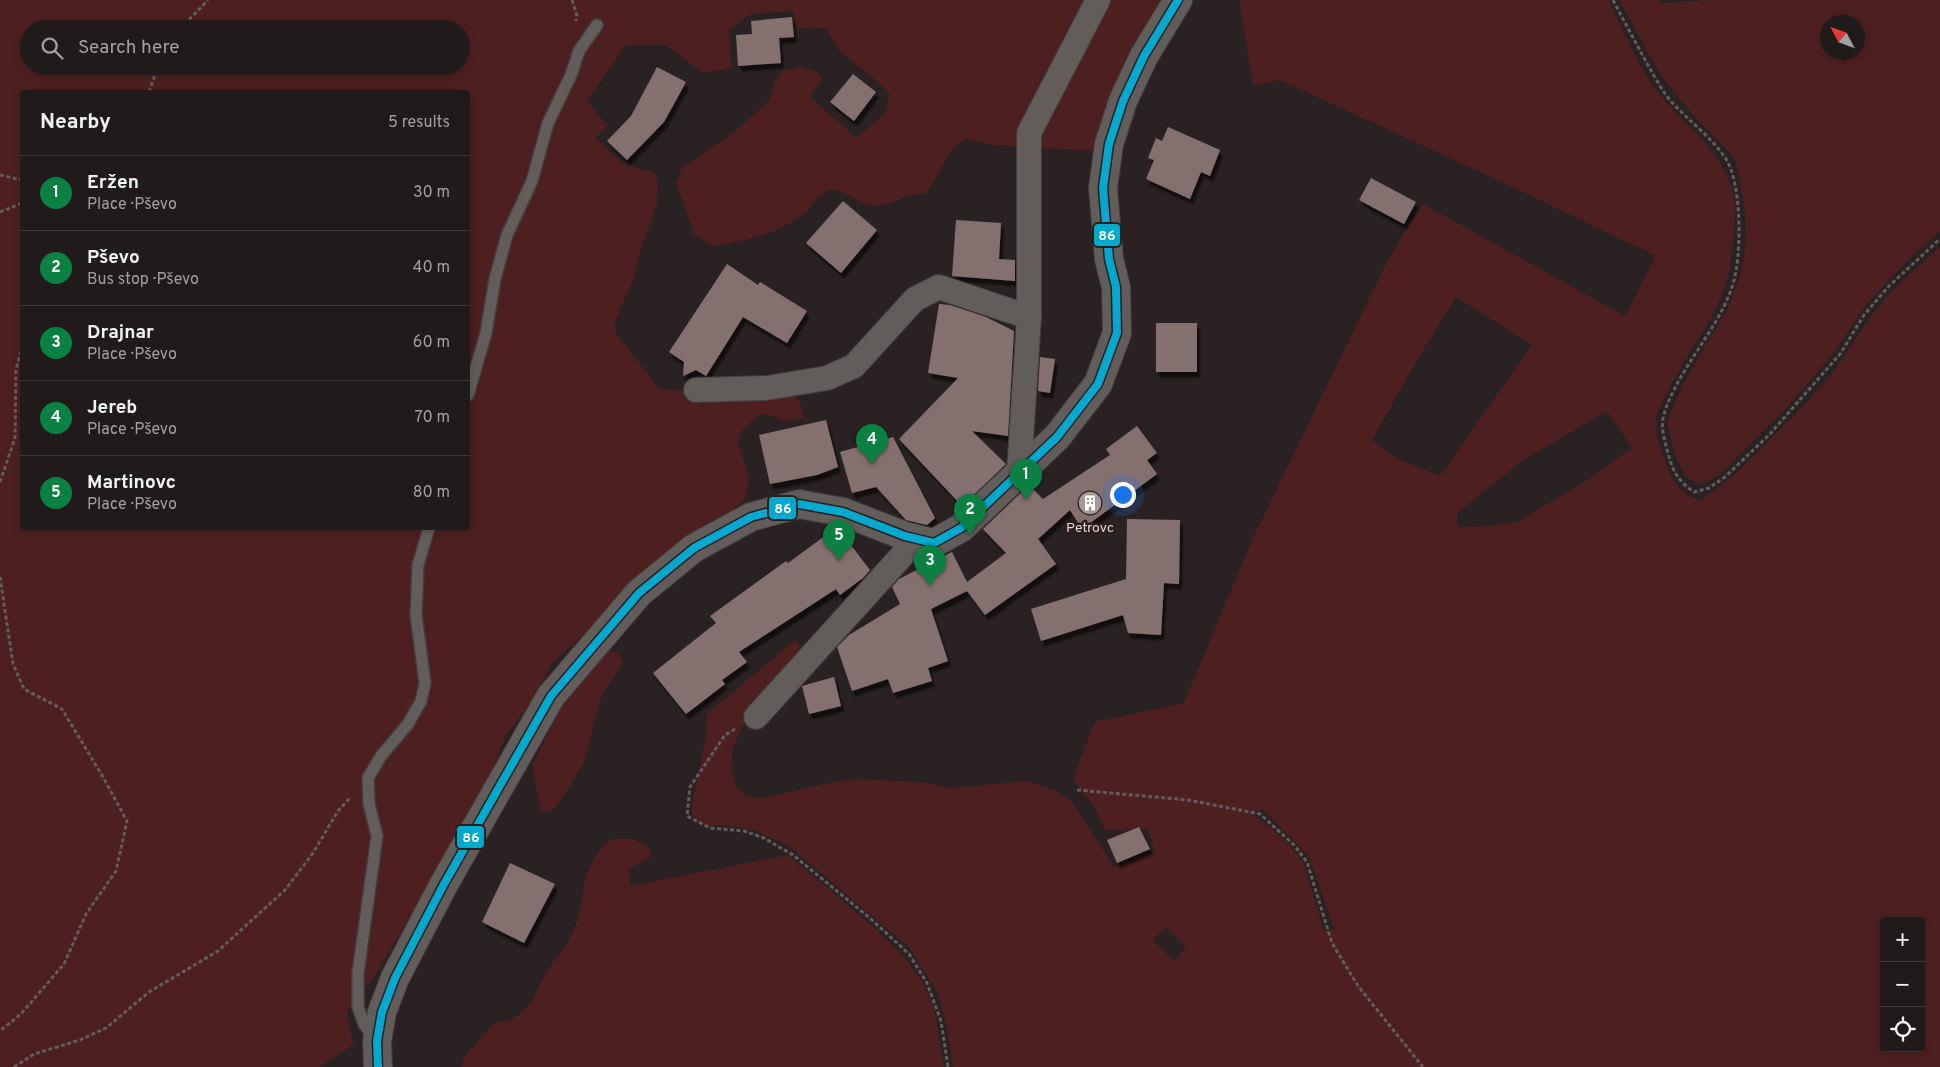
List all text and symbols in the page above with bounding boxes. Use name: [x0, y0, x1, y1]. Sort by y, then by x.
north arrow: [1820, 15, 1865, 60]
search box: [20, 20, 470, 75]
icon: search: [38, 34, 66, 62]
text: Search here: [78, 36, 180, 60]
text: Nearby: [40, 109, 111, 136]
text: 5 results: [388, 113, 450, 133]
text: Eržen: [87, 171, 139, 195]
text: 1: [53, 183, 59, 203]
text: 30 m: [413, 183, 450, 203]
text: Place · Pševo: [87, 195, 177, 215]
line badge: 86: [1093, 223, 1121, 247]
text: 86: [1098, 228, 1116, 245]
text: Pševo: [87, 246, 140, 270]
text: 2: [51, 258, 61, 278]
text: 40 m: [412, 258, 450, 278]
text: Bus stop · Pševo: [87, 270, 199, 290]
text: Drajnar: [87, 321, 154, 345]
text: 3: [51, 333, 61, 353]
text: 60 m: [413, 333, 450, 353]
text: Place · Pševo: [87, 345, 177, 365]
text: Jereb: [87, 396, 137, 420]
text: 4: [51, 408, 61, 428]
text: 70 m: [415, 408, 450, 428]
text: Place · Pševo: [87, 420, 177, 440]
pin: 4: [856, 424, 888, 465]
pin: 1: [1010, 459, 1042, 500]
text: Martinovc: [87, 471, 176, 495]
your location: [1110, 482, 1136, 508]
text: 5: [51, 483, 61, 503]
text: 80 m: [413, 483, 450, 503]
building icon: Petrovc: [1077, 490, 1103, 516]
pin: 2: [954, 494, 986, 535]
text: Place · Pševo: [87, 495, 177, 515]
line badge: 86: [768, 496, 797, 520]
text: 86: [774, 501, 792, 518]
pin: 5: [823, 520, 855, 561]
place label: Petrovc: [1066, 520, 1114, 537]
pin: 3: [914, 545, 946, 586]
line badge: 86: [456, 825, 485, 849]
text: 86: [462, 830, 480, 847]
map controls: [1880, 917, 1925, 1052]
button: +: [1880, 917, 1925, 962]
button: −: [1880, 962, 1925, 1007]
button: locate: [1880, 1007, 1925, 1052]

